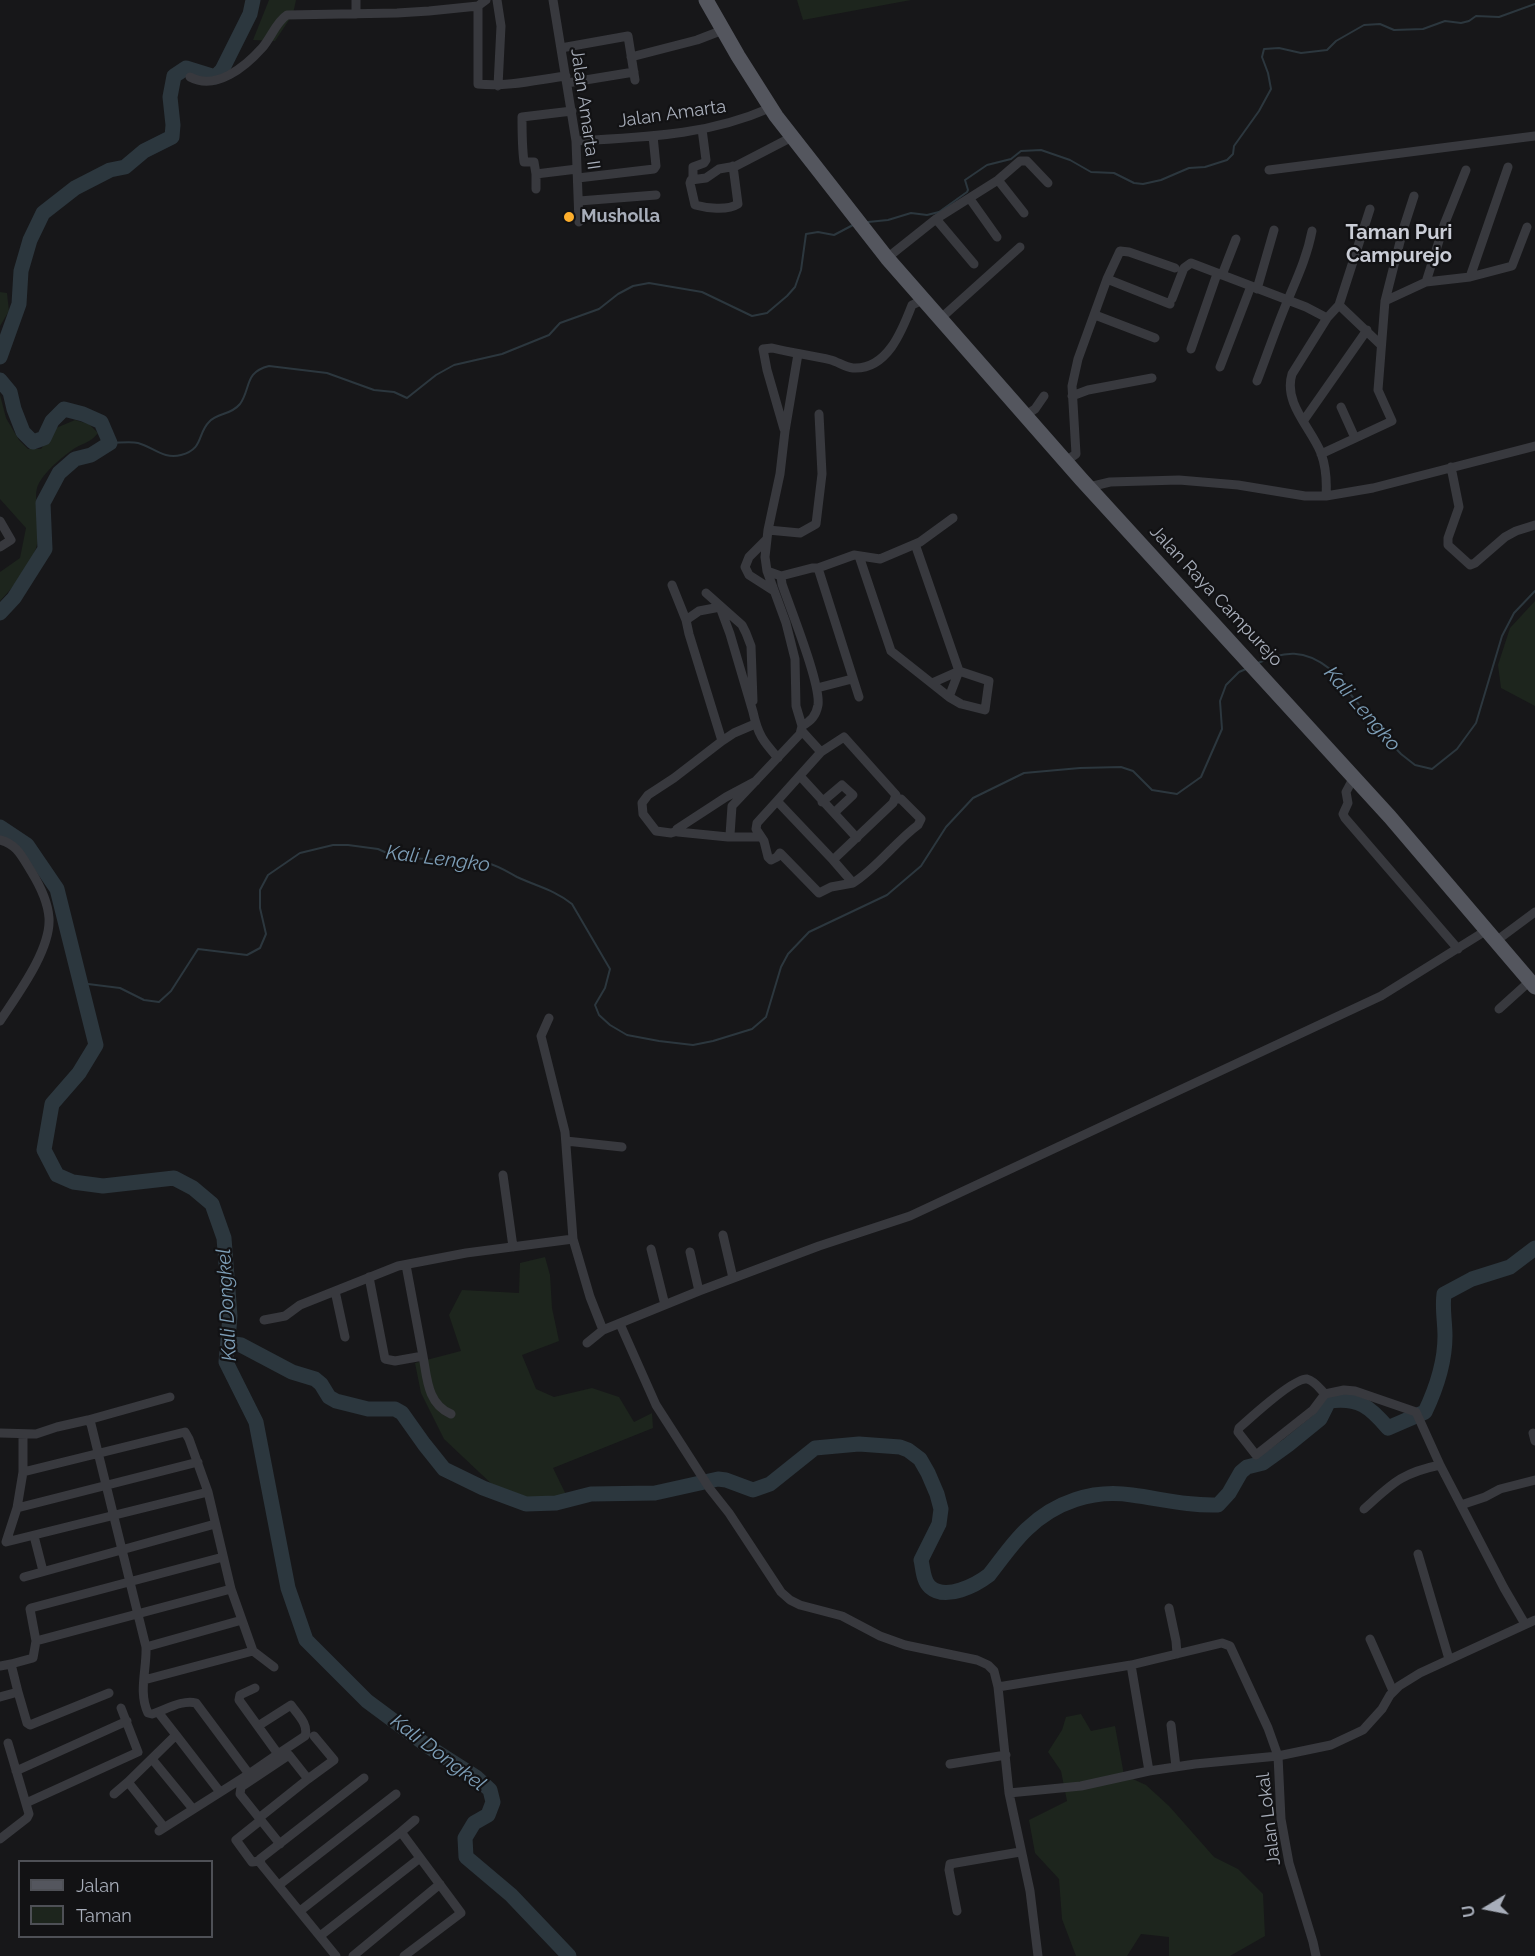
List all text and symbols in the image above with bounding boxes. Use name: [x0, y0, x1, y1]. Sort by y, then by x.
street label: Jalan Amarta II: [566, 47, 604, 171]
street label: Jalan Amarta: [617, 96, 727, 132]
place label: Musholla: [581, 206, 660, 228]
marker: Musholla: [562, 210, 576, 224]
district label: Taman Puri Campurejo: [1346, 221, 1452, 268]
street label: Jalan Raya Campurejo: [1145, 521, 1287, 671]
water label: Kali Lengko: [1319, 662, 1405, 756]
water label: Kali Lengko: [385, 841, 491, 877]
water label: Kali Dongkel: [212, 1248, 242, 1362]
water label: Kali Dongkel: [386, 1709, 490, 1797]
street label: Jalan Lokal: [1253, 1771, 1285, 1867]
legend: [18, 1860, 213, 1938]
text: Jalan: [76, 1875, 120, 1896]
north arrow: [1457, 1878, 1517, 1938]
text: U: [1458, 1904, 1479, 1919]
text: Taman: [76, 1905, 132, 1926]

